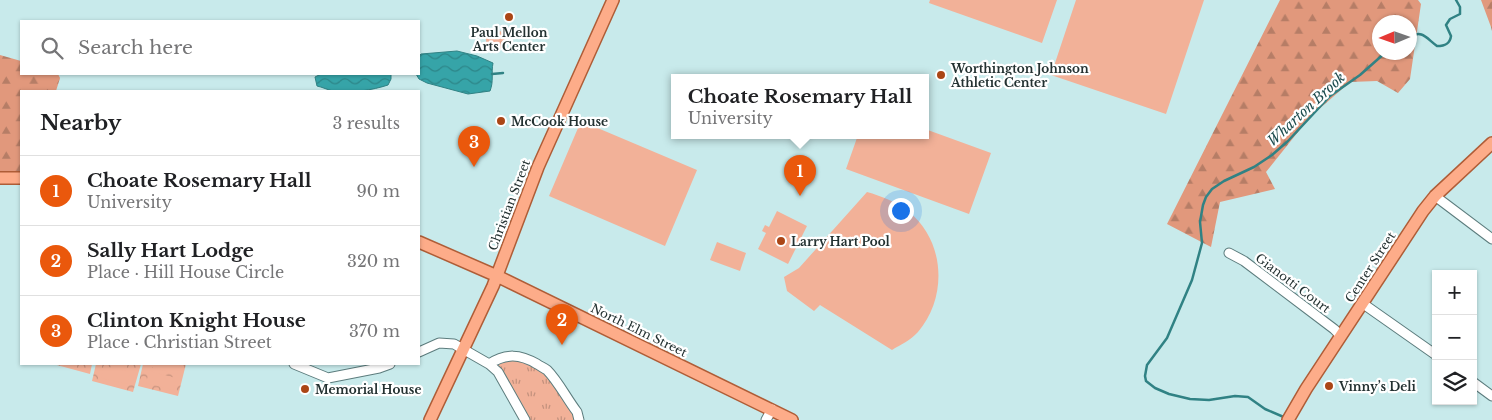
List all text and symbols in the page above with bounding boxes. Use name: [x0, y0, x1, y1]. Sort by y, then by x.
marker: Paul Mellon Arts Center: [503, 11, 515, 23]
north arrow: [1372, 15, 1417, 60]
search box: [20, 20, 420, 75]
place label: Paul Mellon Arts Center: [471, 25, 548, 54]
icon: search: [38, 34, 66, 62]
text: Search here: [78, 36, 193, 59]
place label: Worthington Johnson Athletic Center: [950, 61, 1089, 90]
water label: Wharton Brook: [1263, 68, 1349, 150]
marker: Worthington Johnson Athletic Center: [935, 69, 947, 81]
popup: [671, 74, 929, 139]
text: Choate Rosemary Hall: [688, 85, 912, 108]
text: University: [688, 108, 773, 128]
text: Nearby: [40, 110, 121, 136]
text: 3 results: [332, 113, 400, 133]
place label: McCook House: [511, 114, 608, 129]
marker: McCook House: [495, 115, 507, 127]
pin: 3: [458, 126, 490, 167]
pin: 1: [784, 155, 816, 196]
street label: Christian Street: [485, 157, 533, 253]
text: Choate Rosemary Hall: [87, 169, 311, 192]
text: 1: [53, 181, 59, 201]
text: 90 m: [357, 181, 400, 201]
text: University: [87, 192, 172, 212]
your location: [888, 198, 914, 224]
street label: Center Street: [1342, 229, 1399, 305]
place label: Larry Hart Pool: [791, 234, 891, 249]
marker: Larry Hart Pool: [775, 235, 787, 247]
text: Sally Hart Lodge: [87, 239, 254, 262]
street label: Gianotti Court: [1253, 250, 1334, 316]
text: 2: [51, 251, 61, 271]
text: 320 m: [347, 251, 400, 271]
text: Place · Hill House Circle: [87, 262, 284, 282]
map controls: [1432, 270, 1477, 405]
button: +: [1432, 270, 1477, 315]
street label: North Elm Street: [588, 300, 690, 360]
pin: 2: [546, 304, 578, 345]
text: Clinton Knight House: [87, 309, 306, 332]
button: −: [1432, 315, 1477, 360]
text: 3: [51, 321, 61, 341]
text: 370 m: [349, 321, 400, 341]
text: Place · Christian Street: [87, 332, 272, 352]
button: layers: [1432, 360, 1477, 405]
place label: Vinny’s Deli: [1338, 379, 1416, 394]
marker: Vinny’s Deli: [1323, 380, 1335, 392]
place label: Memorial House: [315, 382, 421, 397]
marker: Memorial House: [299, 383, 311, 395]

